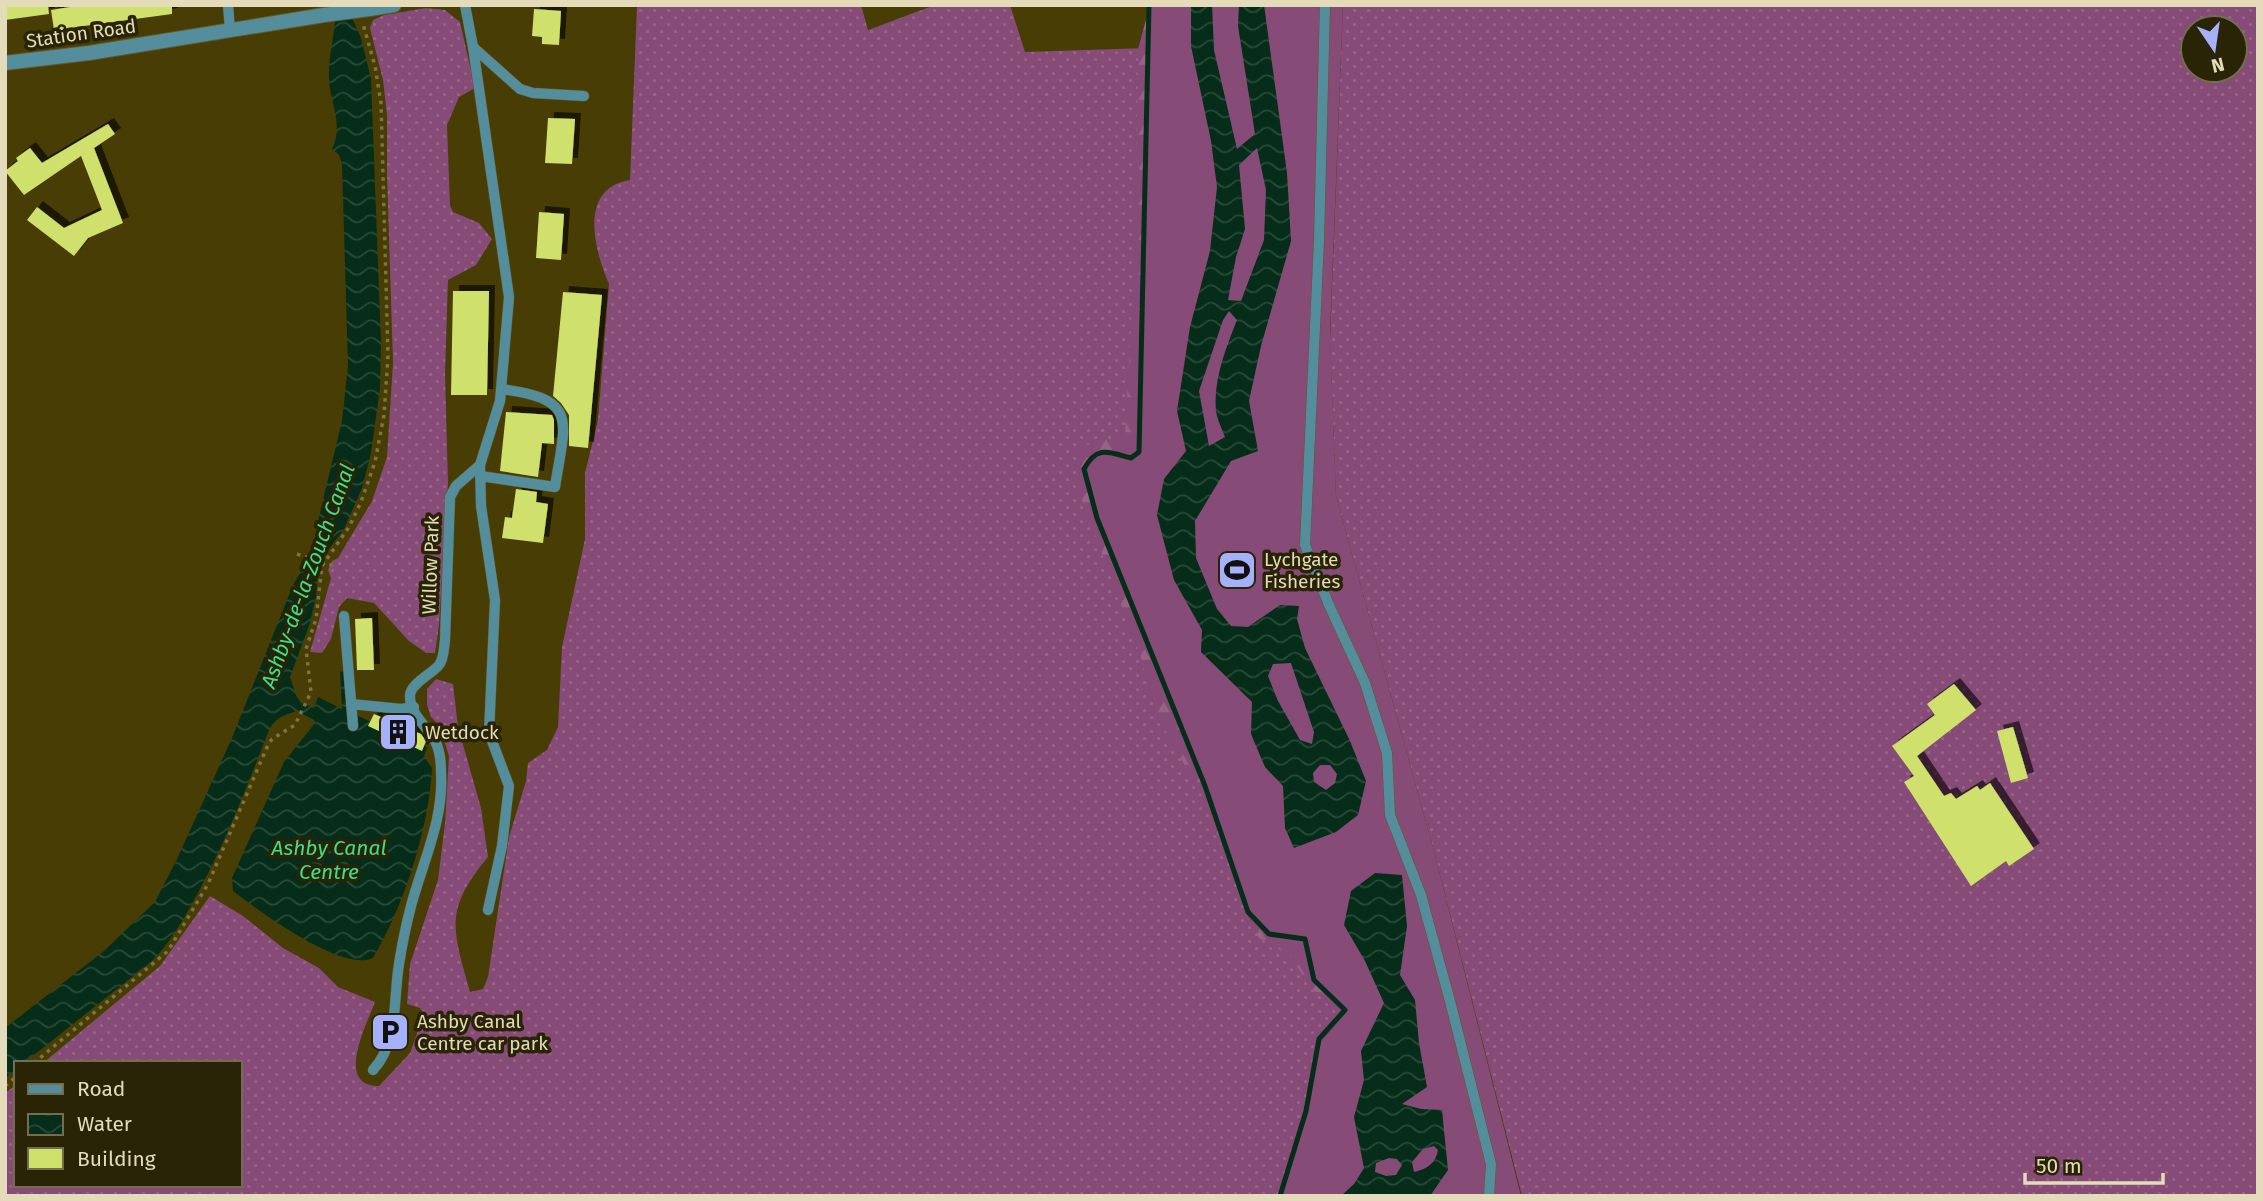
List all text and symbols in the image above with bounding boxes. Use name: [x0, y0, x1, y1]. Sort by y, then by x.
street label: Station Road: [25, 14, 137, 53]
north arrow: [2179, 14, 2249, 84]
text: N: [2209, 52, 2226, 78]
water label: Ashby-de-la-Zouch Canal: [255, 460, 361, 692]
street label: Willow Park: [417, 515, 444, 615]
place label: Lychgate Fisheries: [1264, 548, 1340, 593]
sports icon: Lychgate Fisheries: [1216, 549, 1258, 591]
building icon: Wetdock: [377, 711, 419, 753]
place label: Wetdock: [425, 721, 499, 744]
water label: Ashby Canal Centre: [271, 835, 386, 885]
place label: Ashby Canal Centre car park: [417, 1010, 548, 1055]
parking icon: Ashby Canal Centre car park: [369, 1011, 411, 1053]
legend: [14, 1061, 242, 1187]
text: Road: [77, 1076, 125, 1102]
text: Water: [77, 1111, 132, 1137]
scale bar: [2025, 1142, 2163, 1186]
text: Building: [77, 1146, 156, 1172]
text: 50 m: [2036, 1153, 2082, 1179]

